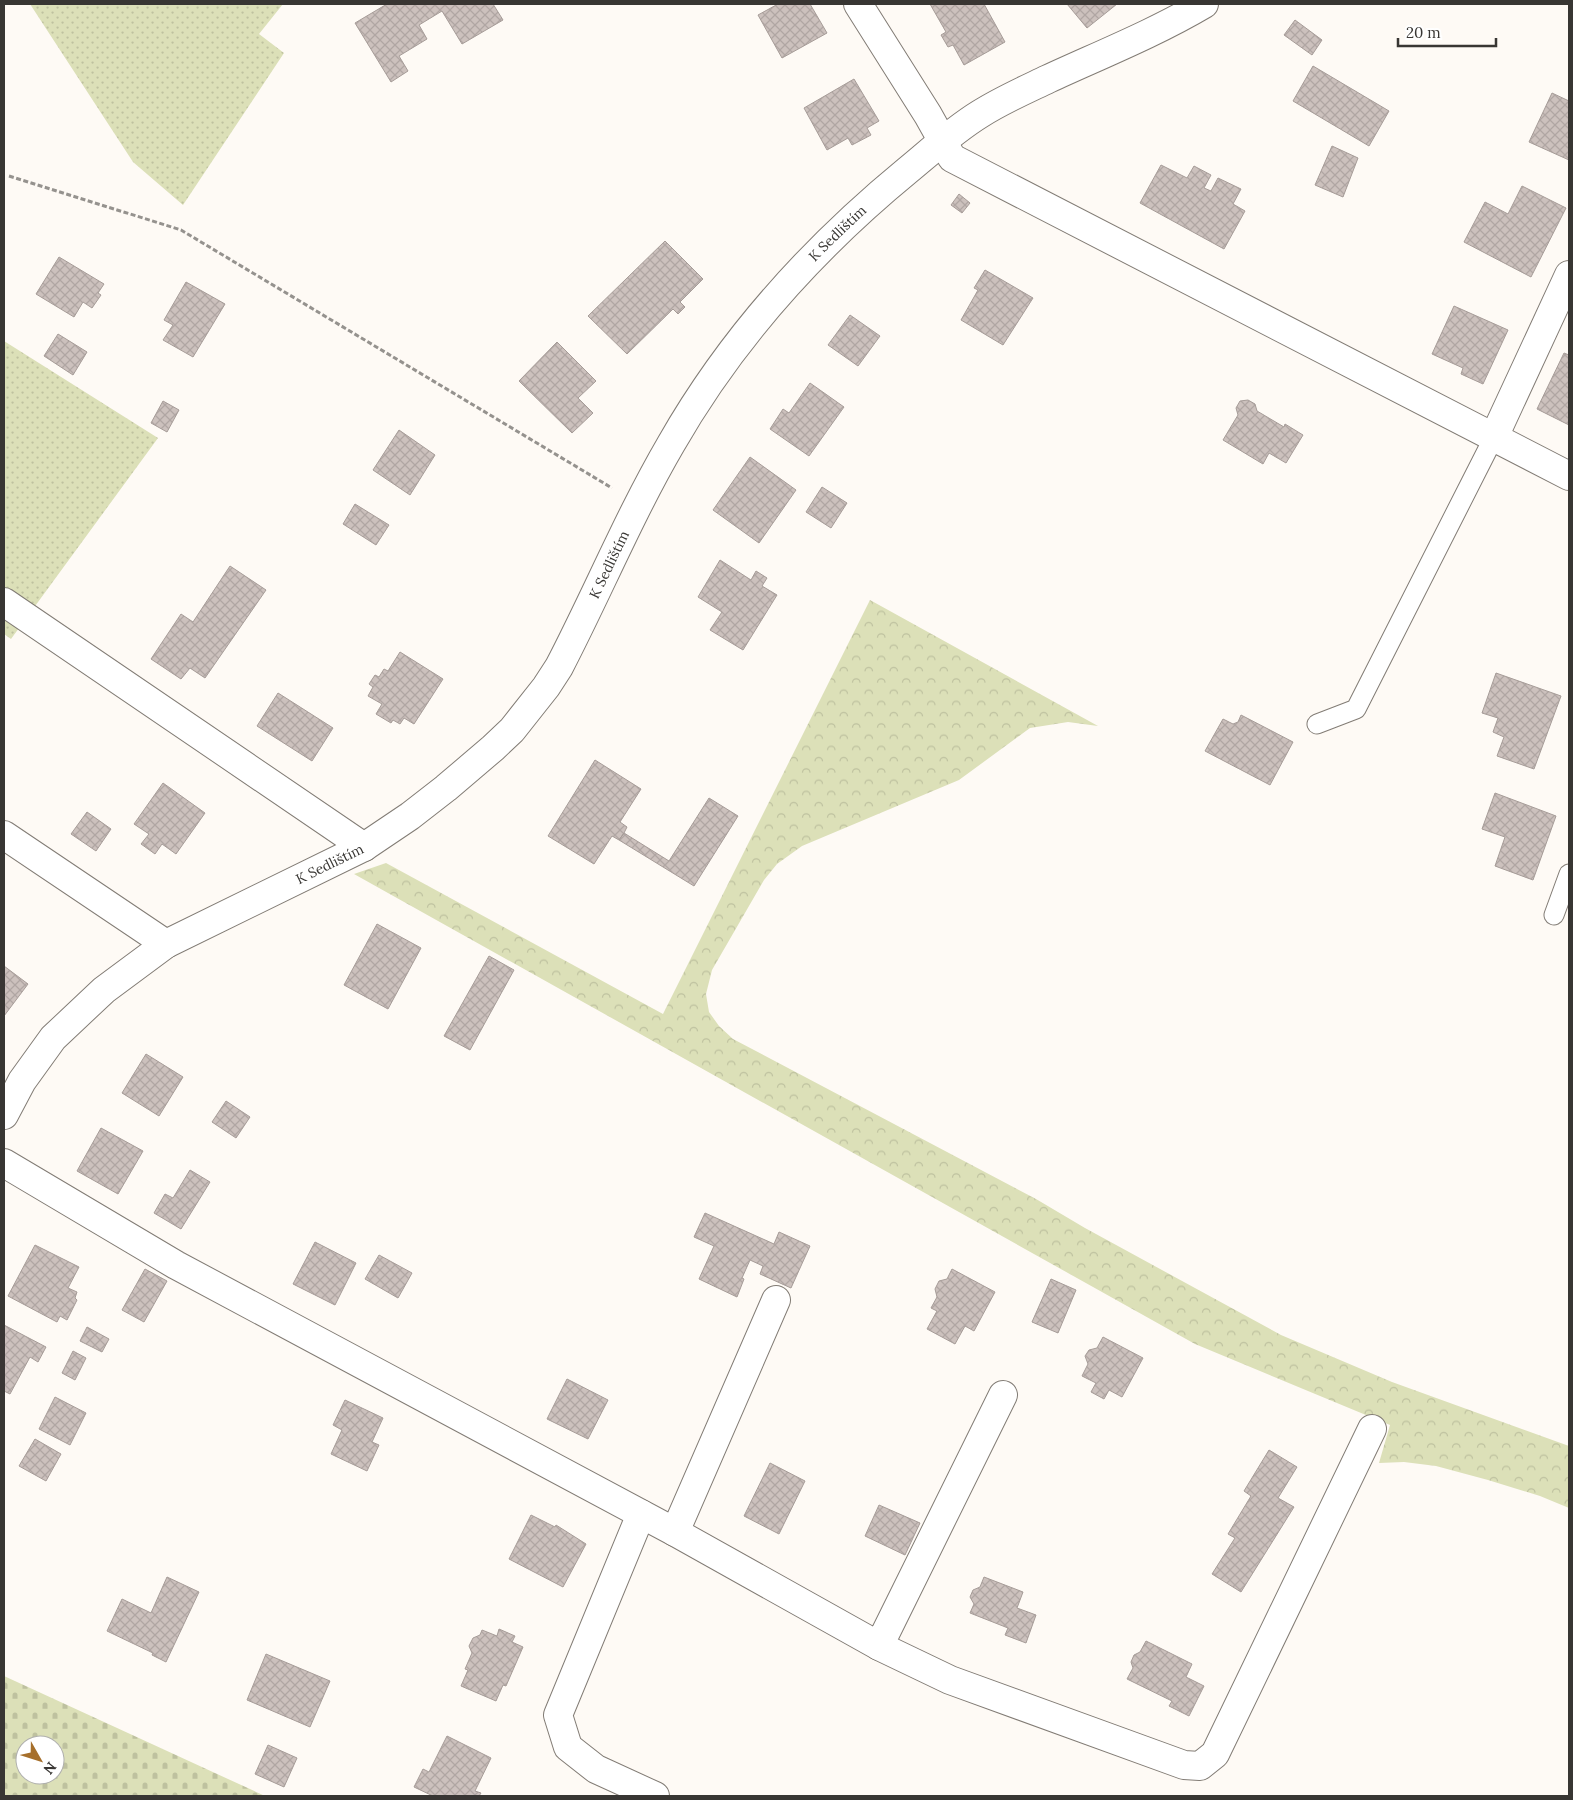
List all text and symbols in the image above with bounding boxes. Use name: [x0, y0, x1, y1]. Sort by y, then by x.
scale bar: [1398, 15, 1496, 47]
text: 20 m: [1406, 23, 1441, 42]
street label: K Sedlištím: [805, 201, 870, 265]
street label: K Sedlištím: [585, 527, 633, 601]
street label: K Sedlištím: [293, 839, 367, 888]
north arrow: [15, 1735, 65, 1785]
text: N: [40, 1758, 61, 1778]

